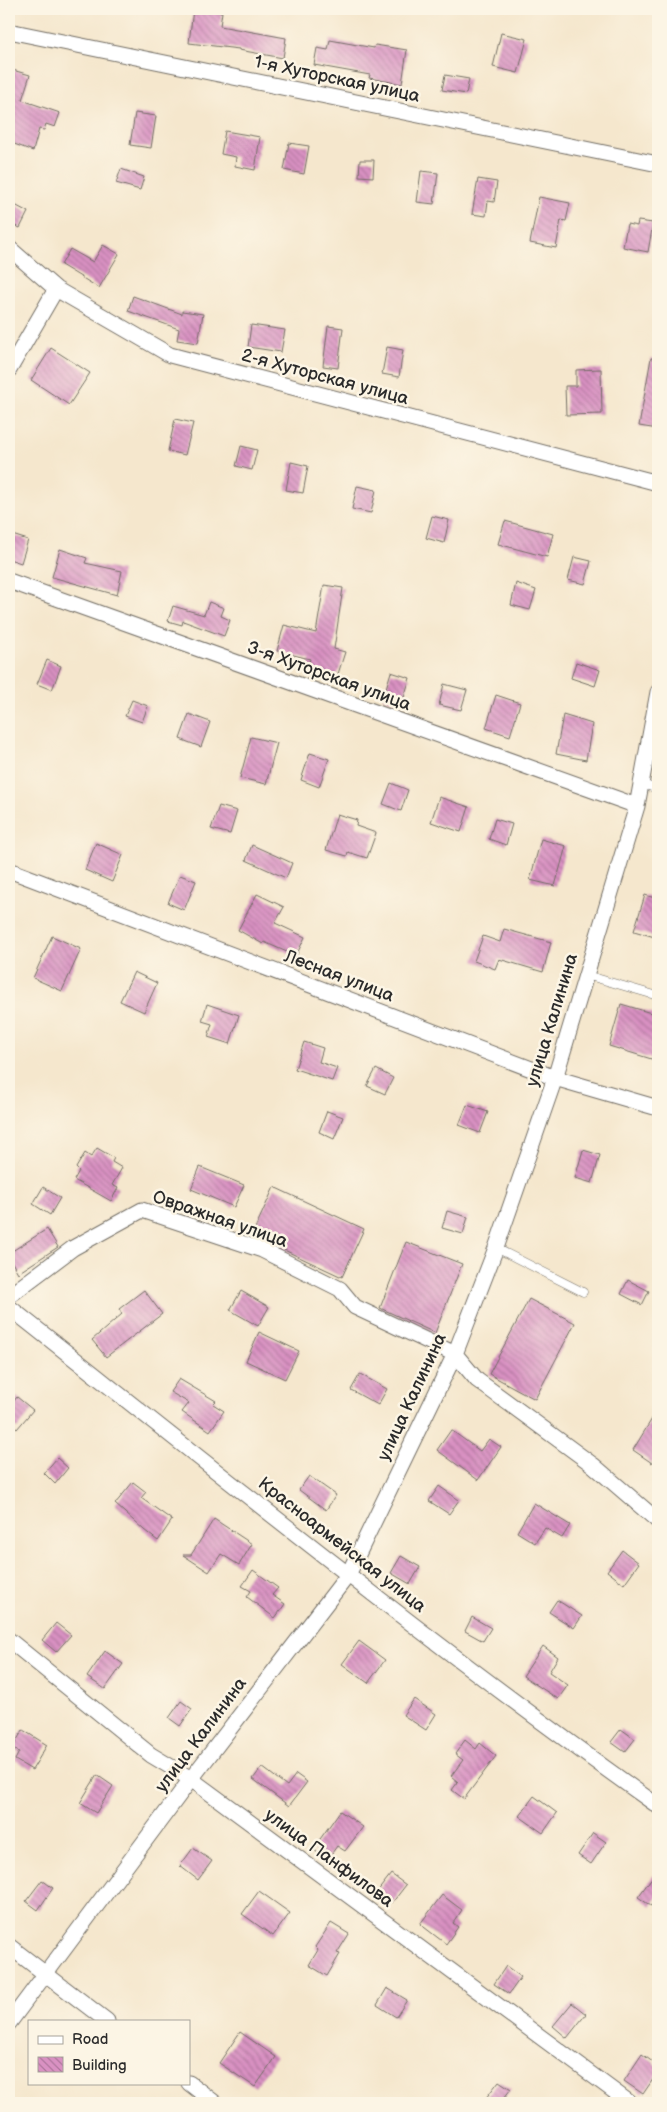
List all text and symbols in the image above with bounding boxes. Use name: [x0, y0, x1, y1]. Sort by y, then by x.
street label: 1-я Хуторская улица: [252, 51, 422, 107]
street label: 2-я Хуторская улица: [239, 345, 411, 410]
street label: 3-я Хуторская улица: [244, 637, 414, 716]
street label: Лесная улица: [280, 945, 397, 1007]
street label: улица Калинина: [522, 950, 582, 1089]
street label: Овражная улица: [150, 1186, 290, 1252]
street label: улица Калинина: [373, 1330, 451, 1464]
street label: Красноармейская улица: [254, 1473, 430, 1617]
street label: улица Калинина: [151, 1673, 251, 1797]
street label: улица Панфилова: [261, 1804, 398, 1912]
legend: [28, 2020, 190, 2084]
text: Road: [72, 2030, 108, 2049]
text: Building: [72, 2056, 127, 2075]

